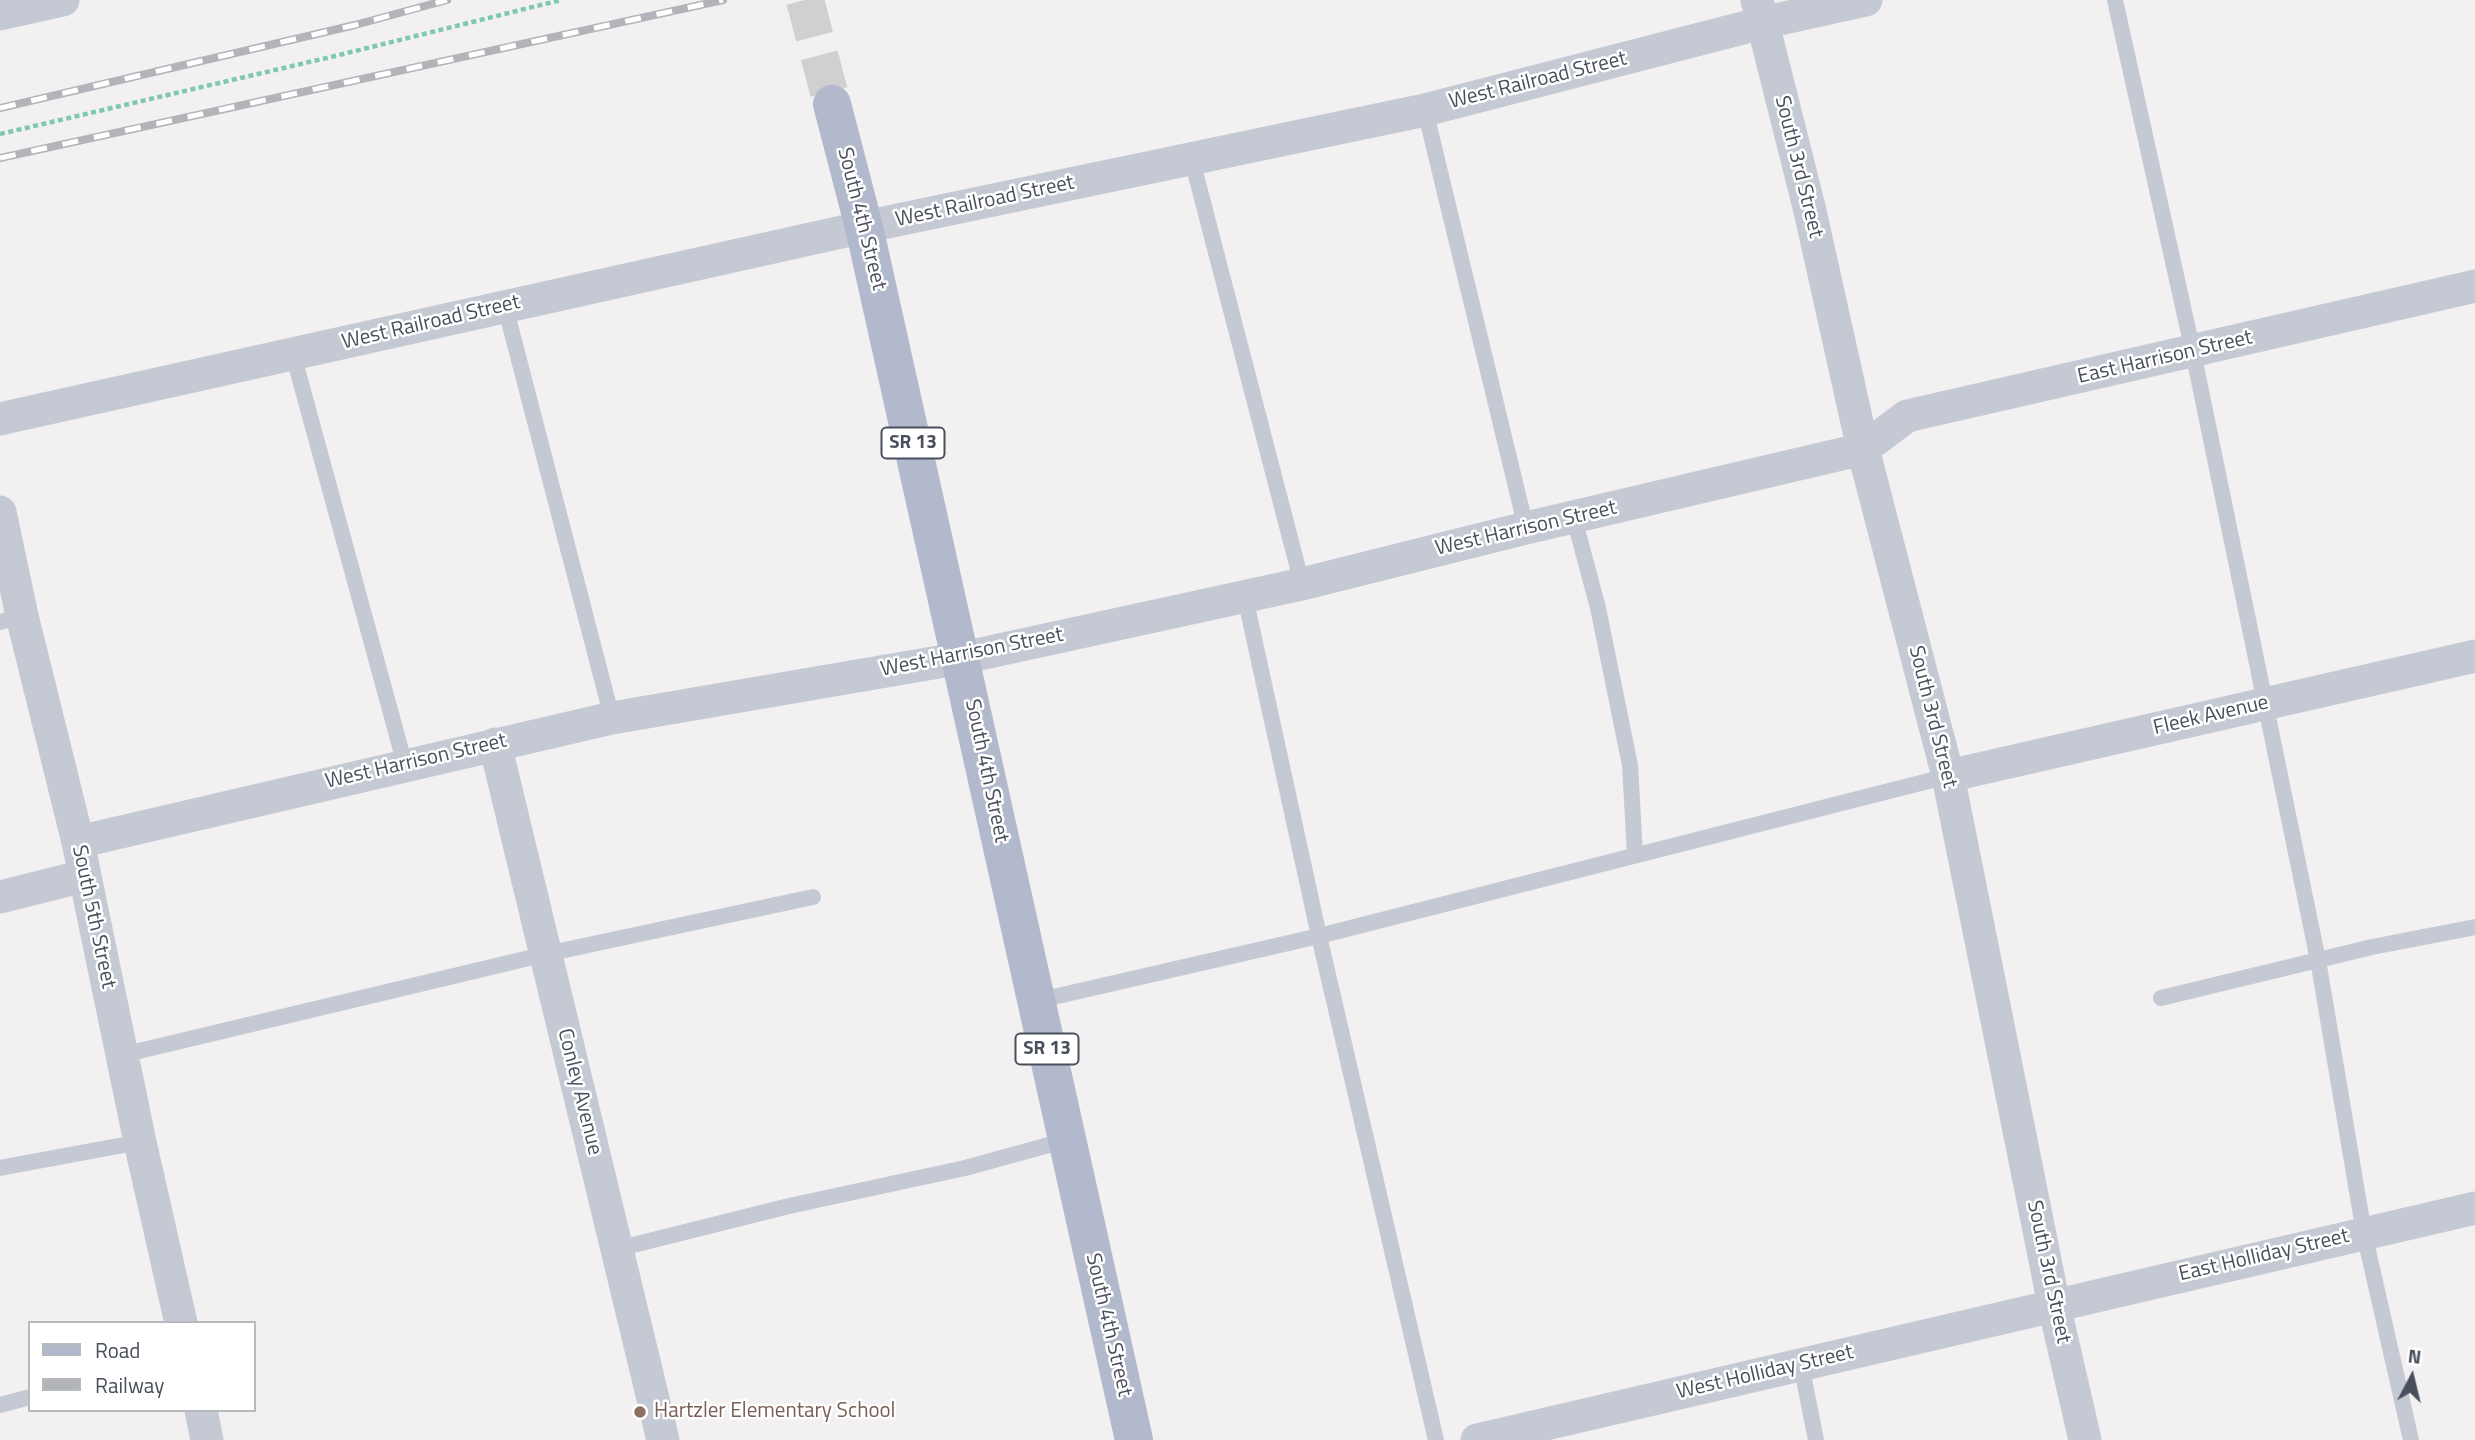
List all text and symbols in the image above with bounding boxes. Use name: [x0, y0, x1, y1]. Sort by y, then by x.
street label: West Railroad Street: [1447, 47, 1629, 115]
street label: South 3rd Street: [1768, 93, 1828, 241]
street label: South 4th Street: [831, 145, 891, 293]
street label: West Railroad Street: [893, 171, 1077, 233]
street label: West Railroad Street: [340, 290, 522, 356]
street label: East Harrison Street: [2075, 326, 2255, 390]
road number: SR 13: [881, 428, 944, 458]
street label: West Harrison Street: [1433, 496, 1619, 562]
street label: West Harrison Street: [879, 623, 1065, 683]
street label: South 3rd Street: [1902, 643, 1962, 791]
street label: Fleek Avenue: [2151, 691, 2271, 741]
street label: South 4th Street: [958, 697, 1014, 845]
street label: West Harrison Street: [323, 729, 509, 795]
street label: South 5th Street: [65, 843, 121, 991]
street label: Conley Avenue: [551, 1026, 607, 1158]
road number: SR 13: [1016, 1034, 1078, 1064]
street label: South 3rd Street: [2021, 1198, 2075, 1346]
street label: East Holliday Street: [2177, 1224, 2351, 1288]
street label: South 4th Street: [1079, 1251, 1137, 1399]
legend: [28, 1321, 256, 1412]
text: Road: [95, 1334, 140, 1366]
street label: West Holliday Street: [1674, 1340, 1856, 1406]
text: N: [2406, 1340, 2423, 1371]
north arrow: [2377, 1342, 2447, 1412]
text: Railway: [95, 1369, 164, 1401]
place label: Hartzler Elementary School: [654, 1399, 895, 1425]
marker: Hartzler Elementary School: [632, 1404, 648, 1420]

